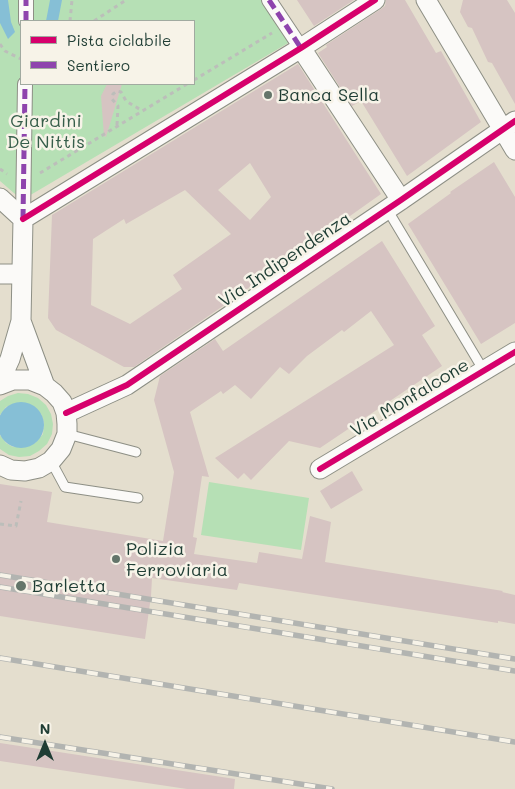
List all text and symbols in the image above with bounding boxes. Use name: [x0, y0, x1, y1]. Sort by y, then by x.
legend: [20, 20, 195, 85]
text: Pista ciclabile: [67, 30, 171, 50]
text: Sentiero: [67, 55, 130, 75]
place label: Banca Sella: [278, 84, 379, 106]
marker: Banca Sella: [262, 89, 274, 101]
park label: Giardini De Nittis: [7, 110, 85, 152]
street label: Via Indipendenza: [215, 208, 355, 312]
street label: Via Monfalcone: [347, 354, 473, 442]
place label: Polizia Ferroviaria: [126, 538, 228, 580]
marker: Polizia Ferroviaria: [110, 553, 122, 565]
place label: Barletta: [32, 575, 106, 597]
marker: Barletta: [14, 579, 28, 593]
north arrow: [20, 719, 70, 769]
text: N: [40, 719, 50, 738]

